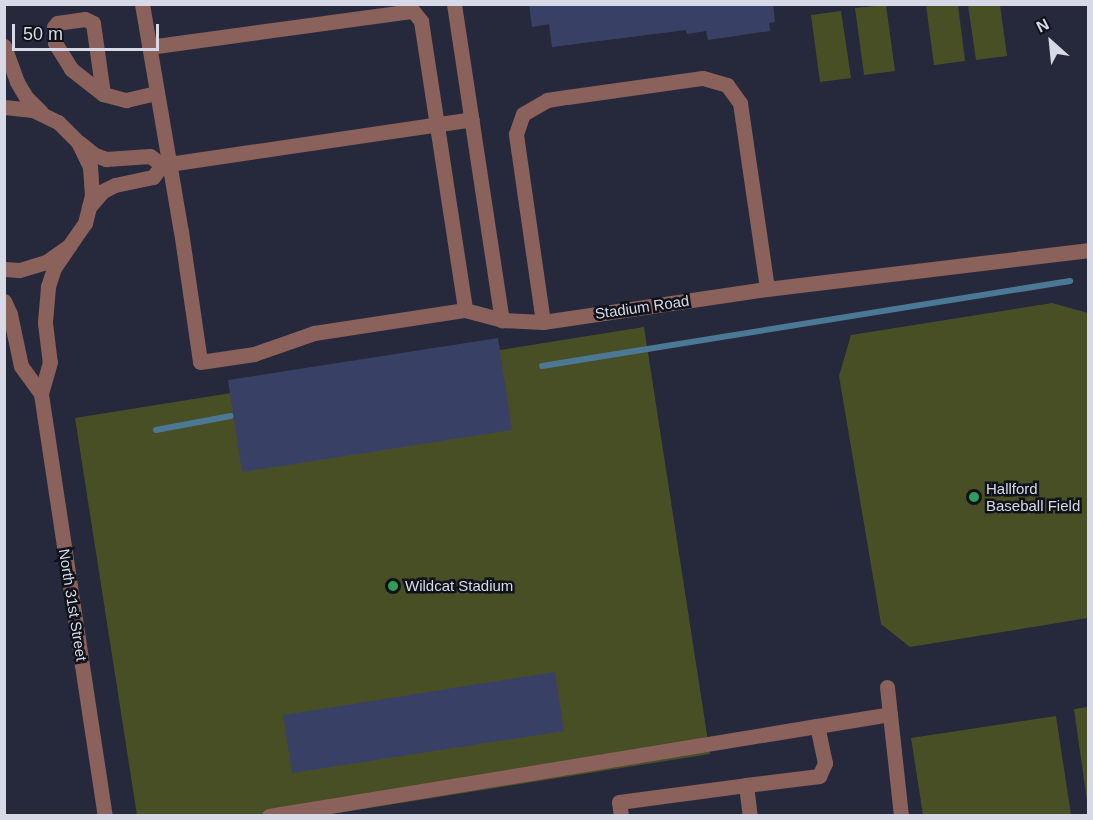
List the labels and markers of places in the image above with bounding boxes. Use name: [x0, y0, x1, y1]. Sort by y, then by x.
place label: Hallford Baseball Field: [986, 479, 1080, 514]
marker: Hallford Baseball Field: [967, 490, 981, 504]
place label: Wildcat Stadium: [405, 577, 513, 595]
marker: Wildcat Stadium: [386, 579, 400, 593]

